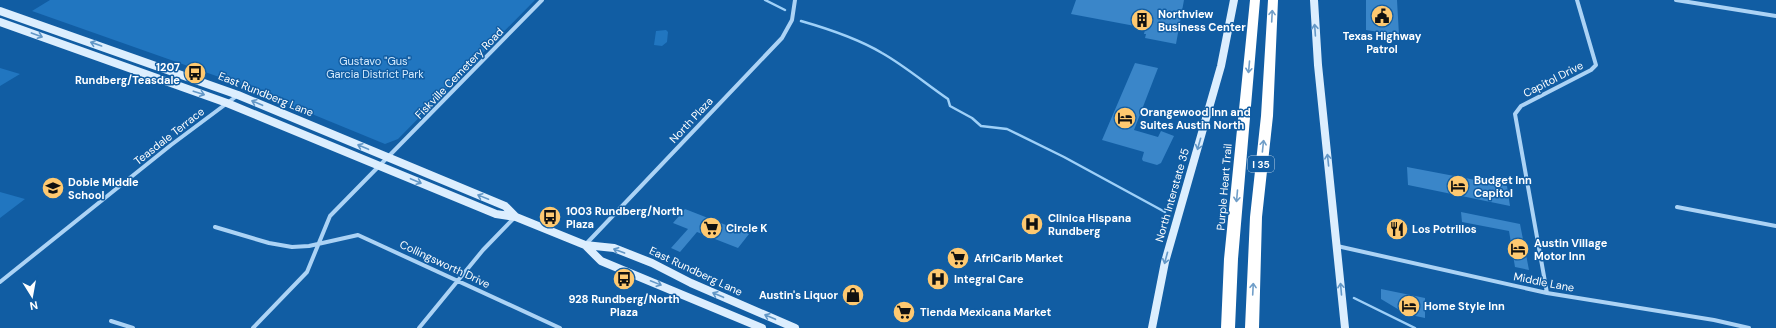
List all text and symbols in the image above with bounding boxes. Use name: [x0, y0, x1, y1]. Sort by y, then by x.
public building icon: Texas Highway Patrol: [1369, 3, 1395, 29]
building icon: Northview Business Center: [1129, 7, 1155, 33]
place label: Northview Business Center: [1158, 7, 1246, 34]
one-way arrow: [1269, 10, 1276, 23]
street label: Fiskville Cemetery Road: [412, 24, 506, 121]
one-way arrow: [1312, 24, 1319, 37]
place label: Texas Highway Patrol: [1343, 29, 1422, 56]
one-way arrow: [30, 32, 43, 39]
one-way arrow: [90, 40, 102, 48]
park label: Gustavo "Gus" Garcia District Park: [326, 54, 424, 81]
street label: Capitol Drive: [1521, 58, 1585, 100]
place label: 1207 Rundberg/Teasdale: [75, 60, 180, 87]
bus stop icon: 1207 Rundberg/Teasdale: [182, 60, 208, 86]
one-way arrow: [1245, 60, 1253, 73]
street label: East Rundberg Lane: [216, 69, 316, 119]
one-way arrow: [192, 90, 205, 97]
street label: North Plaza: [666, 94, 716, 146]
one-way arrow: [252, 98, 264, 106]
street label: Teasdale Terrace: [131, 104, 207, 168]
hotel icon: Orangewood Inn and Suites Austin North: [1112, 105, 1138, 131]
place label: Orangewood Inn and Suites Austin North: [1140, 105, 1251, 132]
one-way arrow: [1195, 137, 1202, 150]
one-way arrow: [1260, 139, 1267, 152]
one-way arrow: [358, 143, 370, 150]
street label: Purple Heart Trail: [1213, 143, 1235, 231]
street label: North Interstate 35: [1152, 146, 1192, 244]
one-way arrow: [1324, 154, 1332, 167]
road number: I 35: [1248, 156, 1274, 172]
hotel icon: Budget Inn Capitol: [1445, 173, 1471, 199]
place label: Budget Inn Capitol: [1474, 173, 1532, 200]
school or university icon: Dobie Middle School: [40, 175, 66, 201]
place label: Dobie Middle School: [68, 175, 139, 202]
one-way arrow: [410, 177, 422, 185]
one-way arrow: [1233, 189, 1241, 202]
one-way arrow: [478, 192, 490, 200]
bus stop icon: 1003 Rundberg/North Plaza: [537, 204, 563, 230]
place label: 1003 Rundberg/North Plaza: [566, 204, 683, 231]
hospital icon: Clinica Hispana Rundberg: [1019, 211, 1045, 237]
place label: Clinica Hispana Rundberg: [1048, 211, 1131, 238]
supermarket icon: Circle K: [698, 215, 724, 241]
restaurant icon: Los Potrillos: [1384, 216, 1410, 242]
place label: Circle K: [726, 221, 768, 235]
place label: Los Potrillos: [1412, 222, 1477, 236]
hotel icon: Austin Village Motor Inn: [1505, 236, 1531, 262]
place label: Austin Village Motor Inn: [1534, 236, 1608, 263]
street label: Collingsworth Drive: [398, 237, 492, 291]
street label: East Rundberg Lane: [647, 243, 745, 299]
supermarket icon: AfriCarib Market: [945, 245, 971, 271]
one-way arrow: [614, 246, 626, 254]
place label: AfriCarib Market: [974, 251, 1063, 265]
one-way arrow: [1162, 251, 1169, 264]
bus stop icon: 928 Rundberg/North Plaza: [611, 266, 637, 292]
hospital icon: Integral Care: [925, 266, 951, 292]
street label: Middle Lane: [1512, 269, 1576, 295]
place label: Integral Care: [954, 272, 1024, 286]
north arrow: [12, 276, 52, 316]
one-way arrow: [649, 280, 661, 287]
shop icon: Austin's Liquor: [840, 282, 866, 308]
one-way arrow: [1250, 283, 1257, 296]
one-way arrow: [1338, 283, 1345, 296]
place label: Austin's Liquor: [759, 288, 838, 302]
one-way arrow: [713, 291, 725, 298]
place label: 928 Rundberg/North Plaza: [568, 292, 680, 319]
hotel icon: Home Style Inn: [1396, 293, 1422, 319]
text: N: [29, 298, 39, 313]
supermarket icon: Tienda Mexicana Market: [891, 299, 917, 325]
place label: Home Style Inn: [1424, 299, 1505, 313]
place label: Tienda Mexicana Market: [920, 305, 1052, 319]
one-way arrow: [764, 313, 776, 320]

